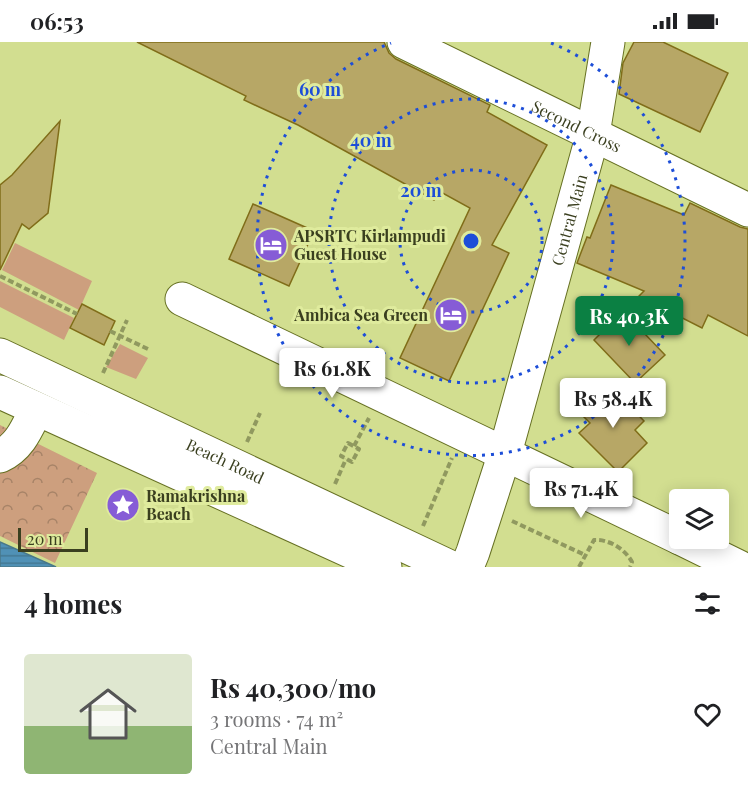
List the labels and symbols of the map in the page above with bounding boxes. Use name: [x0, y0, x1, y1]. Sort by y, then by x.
text: 60 m: [299, 77, 342, 101]
street label: Second Cross: [529, 95, 625, 157]
text: 40 m: [350, 128, 393, 152]
street label: Central Main: [546, 171, 592, 268]
text: 20 m: [400, 178, 442, 202]
place label: APSRTC Kirlampudi Guest House: [293, 225, 446, 264]
hotel icon: APSRTC Kirlampudi Guest House: [253, 227, 289, 263]
centre of rings: [461, 231, 481, 251]
pin: Rs 40.3K: [567, 296, 691, 347]
hotel icon: Ambica Sea Green: [433, 297, 469, 333]
place label: Ambica Sea Green: [293, 304, 428, 325]
pin: Rs 61.8K: [270, 348, 394, 399]
pin: Rs 58.4K: [551, 378, 675, 429]
street label: Beach Road: [183, 433, 268, 488]
pin: Rs 71.4K: [519, 468, 643, 519]
place label: Ramakrishna Beach: [146, 485, 246, 524]
place icon: Ramakrishna Beach: [105, 487, 141, 523]
scale bar: [18, 525, 88, 552]

